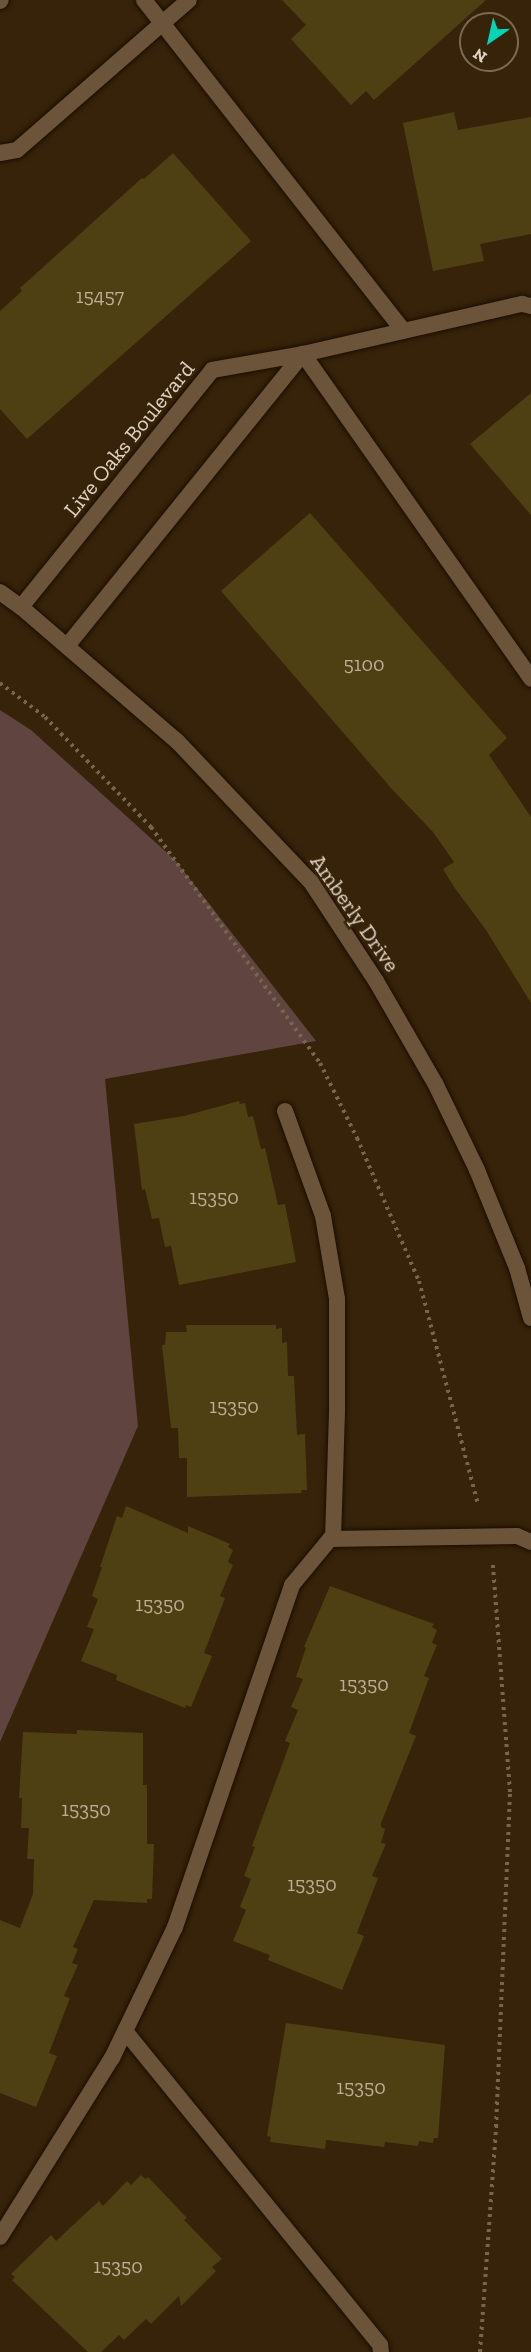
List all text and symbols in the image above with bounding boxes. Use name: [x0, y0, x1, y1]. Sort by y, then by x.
north arrow: [459, 12, 519, 72]
text: N: [469, 44, 490, 67]
house number: 15457: [76, 284, 124, 308]
street label: Live Oaks Boulevard: [58, 356, 200, 522]
house number: 5100: [344, 652, 384, 676]
street label: Amberly Drive: [305, 849, 405, 977]
house number: 15350: [189, 1185, 239, 1209]
house number: 15350: [209, 1394, 259, 1418]
house number: 15350: [135, 1592, 185, 1616]
house number: 15350: [339, 1672, 389, 1696]
house number: 15350: [61, 1797, 111, 1821]
house number: 15350: [287, 1872, 337, 1896]
house number: 15350: [336, 2075, 386, 2099]
house number: 15350: [93, 2254, 143, 2278]

